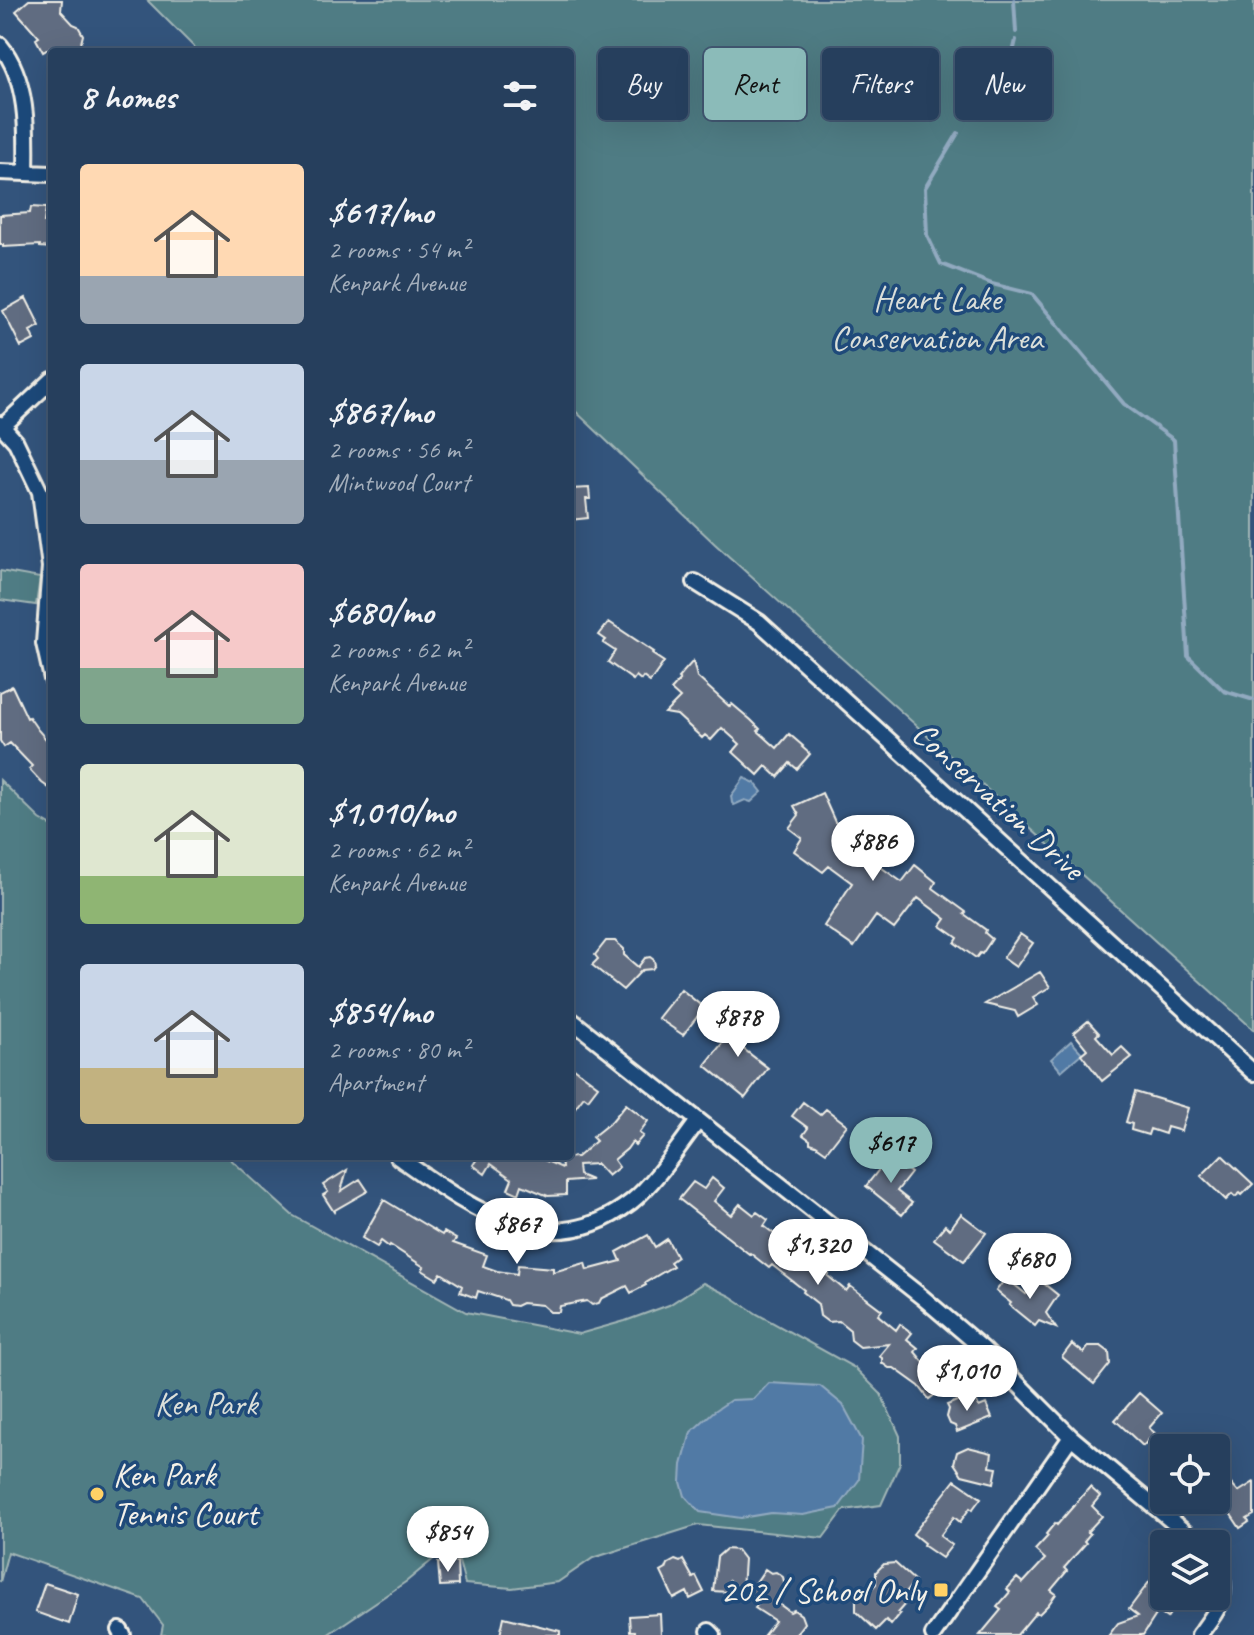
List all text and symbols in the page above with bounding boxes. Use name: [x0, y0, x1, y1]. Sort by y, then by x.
chip: Buy: [598, 48, 688, 120]
chip: Rent: [704, 48, 806, 120]
chip: Filters: [822, 48, 939, 120]
chip: New: [955, 48, 1052, 120]
icon: filters: [498, 74, 542, 118]
text: 8 homes: [80, 75, 176, 118]
text: $617/mo: [328, 190, 433, 233]
icon: home: [144, 196, 240, 292]
text: 2 rooms · 54 m²: [328, 233, 469, 266]
text: Kenpark Avenue: [328, 266, 465, 299]
park label: Heart Lake Conservation Area: [831, 277, 1045, 359]
text: $867/mo: [328, 390, 433, 433]
icon: home: [144, 396, 240, 492]
text: 2 rooms · 56 m²: [328, 433, 469, 466]
text: Mintwood Court: [328, 466, 470, 499]
text: $680/mo: [328, 590, 433, 633]
icon: home: [144, 596, 240, 692]
text: 2 rooms · 62 m²: [328, 633, 469, 666]
text: Kenpark Avenue: [328, 666, 465, 699]
street label: Conservation Drive: [903, 712, 1096, 891]
text: $1,010/mo: [328, 790, 455, 833]
icon: home: [144, 796, 240, 892]
pin: $886: [826, 815, 920, 883]
text: $886: [849, 824, 897, 857]
text: 2 rooms · 62 m²: [328, 833, 469, 866]
text: Kenpark Avenue: [328, 866, 465, 899]
text: $854/mo: [328, 990, 432, 1033]
pin: $878: [691, 991, 785, 1059]
icon: home: [144, 996, 240, 1092]
text: $878: [715, 1000, 761, 1033]
text: 2 rooms · 80 m²: [328, 1033, 469, 1066]
text: Apartment: [328, 1066, 424, 1099]
pin: $617: [844, 1117, 938, 1185]
text: $617: [867, 1126, 915, 1159]
pin: $867: [470, 1198, 564, 1266]
text: $867: [493, 1207, 541, 1240]
pin: $1,320: [753, 1219, 883, 1287]
text: $1,320: [786, 1228, 850, 1261]
pin: $680: [983, 1233, 1077, 1301]
text: $680: [1006, 1242, 1054, 1275]
pin: $1,010: [902, 1345, 1032, 1413]
text: $1,010: [935, 1354, 999, 1387]
park label: Ken Park: [155, 1382, 260, 1425]
map controls: [1150, 1434, 1230, 1610]
button: locate: [1150, 1434, 1230, 1514]
place label: Ken Park Tennis Court: [113, 1453, 261, 1535]
marker: Ken Park Tennis Court: [88, 1485, 106, 1503]
pin: $854: [401, 1506, 495, 1574]
text: $854: [425, 1515, 471, 1548]
button: layers: [1150, 1530, 1230, 1610]
place label: 202 / School Only: [721, 1569, 928, 1612]
marker: 202 / School Only: [932, 1581, 950, 1599]

